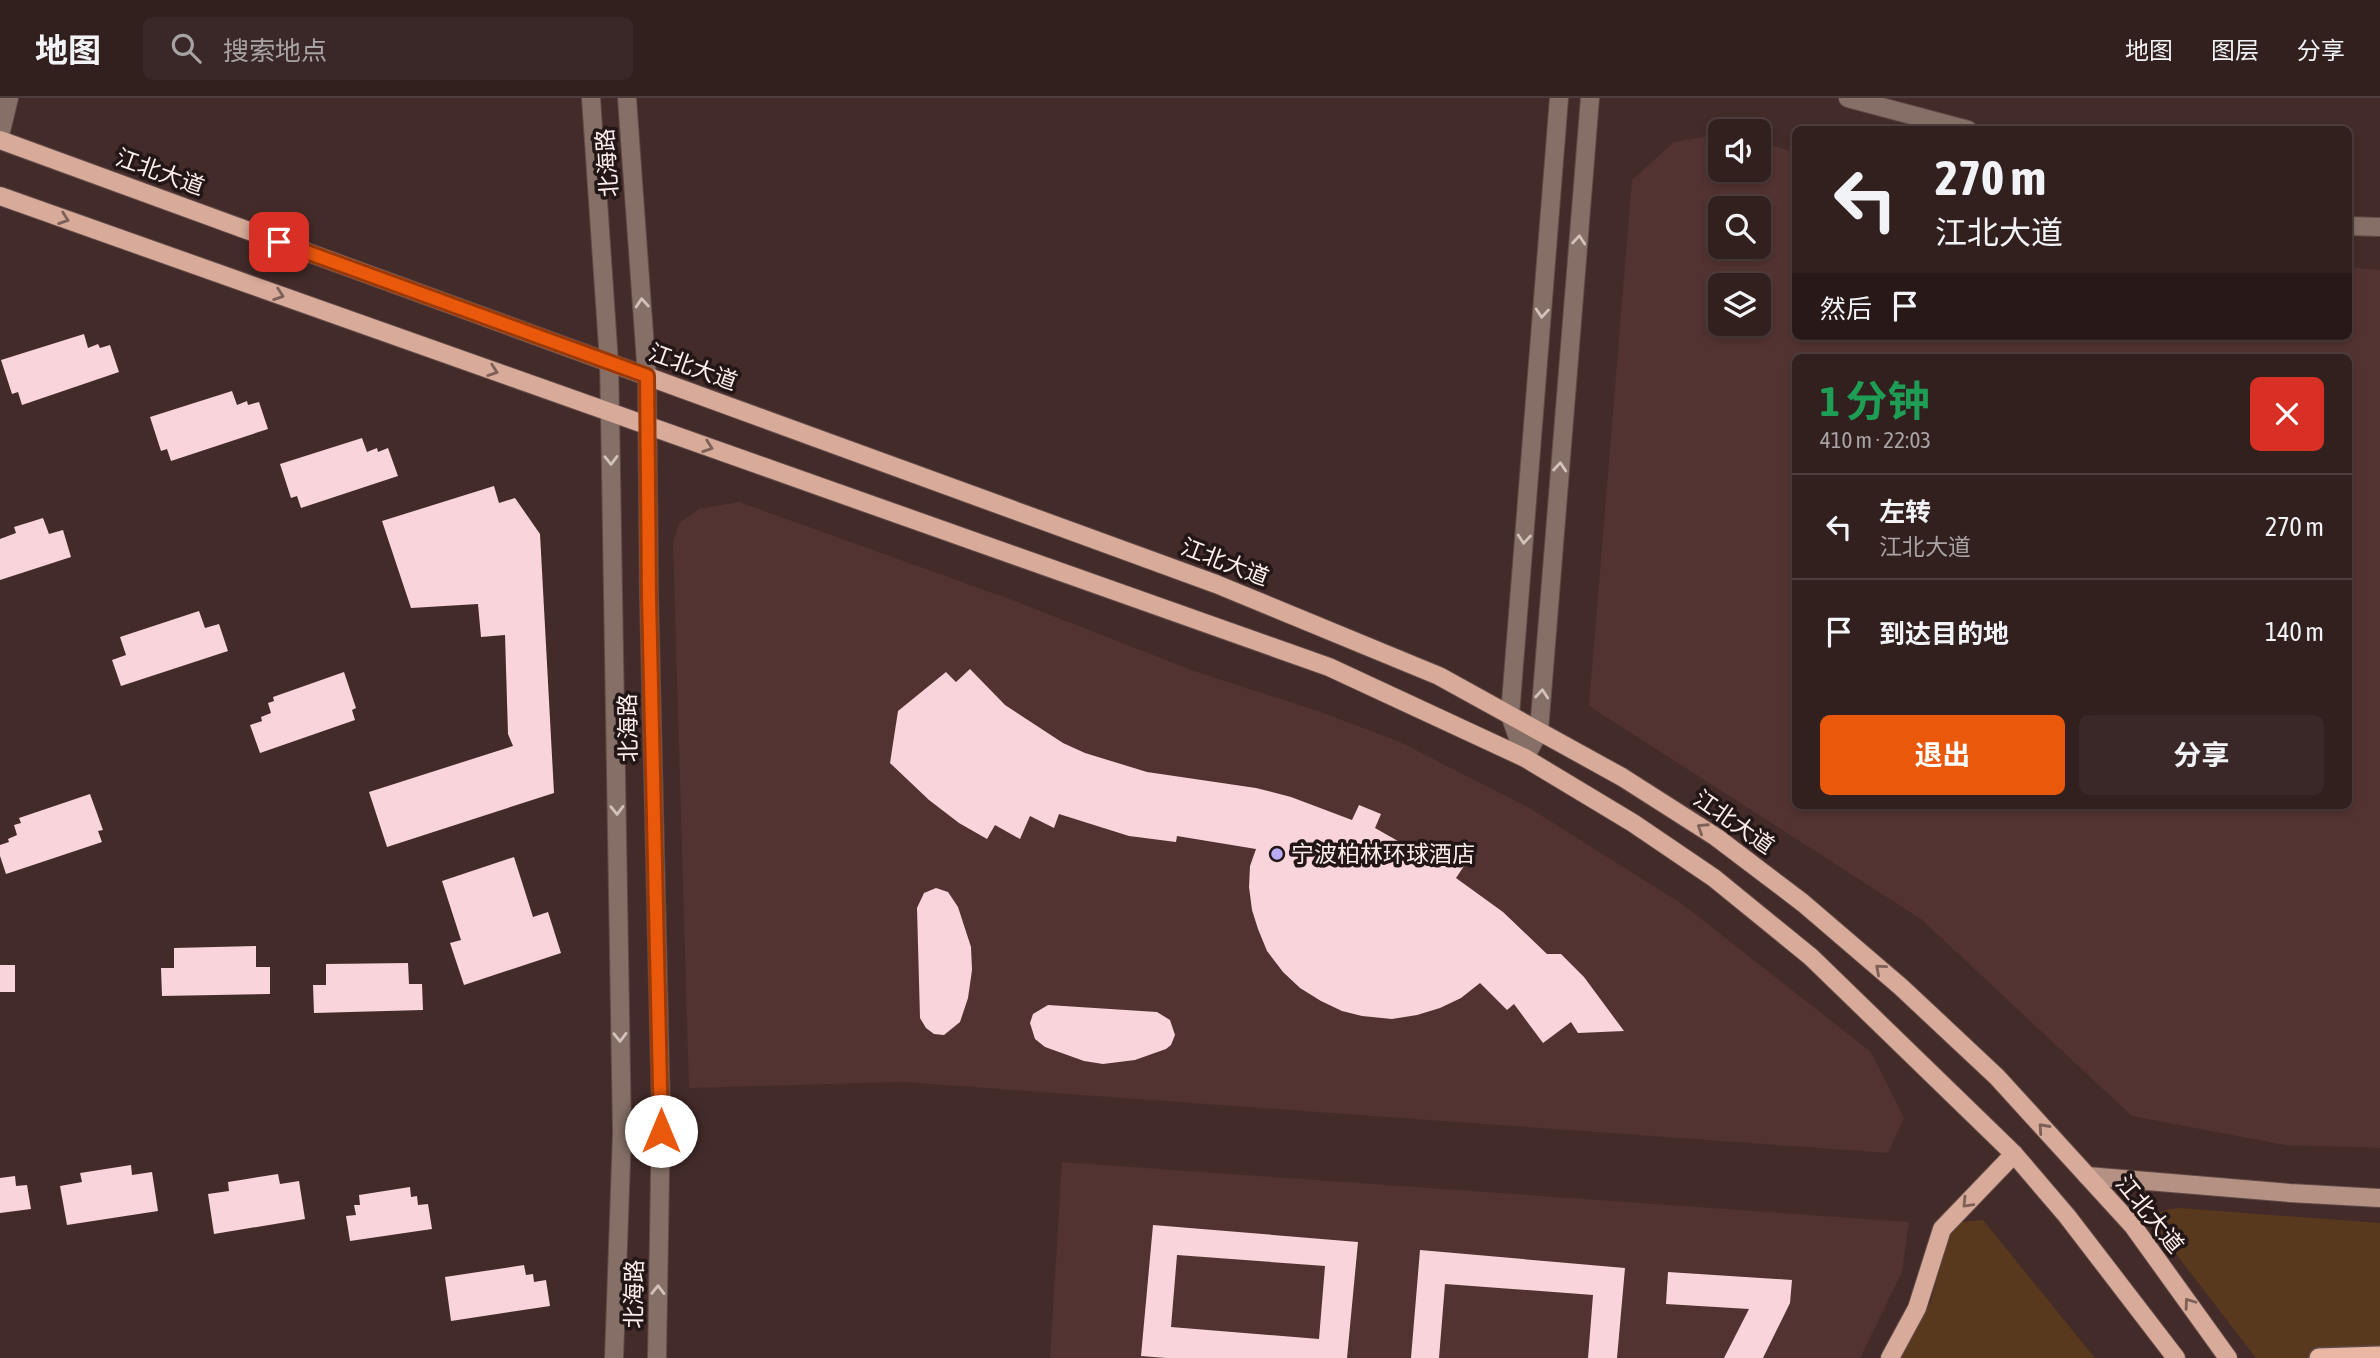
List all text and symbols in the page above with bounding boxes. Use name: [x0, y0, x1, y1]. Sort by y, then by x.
search box: [143, 17, 633, 80]
icon: search: [167, 29, 205, 67]
text: 地图: [35, 31, 101, 69]
text: 搜索地点: [223, 36, 327, 66]
text: 地图: [2125, 37, 2173, 64]
text: 图层: [2211, 37, 2259, 64]
text: 分享: [2297, 37, 2345, 64]
map controls: [1708, 119, 1771, 336]
button: sound: [1708, 119, 1771, 182]
street label: 北海路: [592, 128, 622, 198]
street label: 江北大道: [112, 144, 208, 200]
text: 270 m: [1935, 149, 2046, 205]
icon: left: [1820, 154, 1911, 245]
button: search: [1708, 196, 1771, 259]
one-way arrow: [58, 211, 70, 225]
pin: [249, 212, 309, 272]
text: 江北大道: [1935, 214, 2063, 251]
icon: arrive: [260, 223, 298, 261]
one-way arrow: [1571, 234, 1586, 245]
button: layers: [1708, 273, 1771, 336]
one-way arrow: [272, 287, 284, 301]
icon: arrive: [1886, 287, 1924, 325]
text: 然后: [1820, 294, 1872, 324]
one-way arrow: [634, 297, 649, 308]
one-way arrow: [1535, 307, 1550, 318]
street label: 江北大道: [645, 339, 741, 395]
one-way arrow: [487, 363, 499, 377]
text: 1 分钟: [1820, 377, 1930, 425]
button: close: [2250, 377, 2324, 451]
text: 410 m · 22:03: [1820, 427, 1931, 453]
one-way arrow: [701, 439, 713, 453]
one-way arrow: [603, 454, 618, 465]
one-way arrow: [1552, 461, 1567, 472]
text: 左转: [1879, 497, 1931, 527]
icon: left: [1820, 508, 1858, 546]
text: 270 m: [2265, 512, 2324, 542]
street label: 江北大道: [1177, 533, 1273, 591]
one-way arrow: [1517, 534, 1532, 545]
text: 江北大道: [1879, 534, 1971, 560]
icon: arrive: [1820, 613, 1858, 651]
text: 140 m: [2265, 617, 2324, 647]
text: 到达目的地: [1879, 619, 2009, 649]
one-way arrow: [1534, 688, 1549, 699]
street label: 北海路: [614, 693, 642, 763]
button: 退出: [1820, 715, 2065, 795]
button: 分享: [2079, 715, 2324, 795]
street label: 江北大道: [1689, 785, 1779, 859]
one-way arrow: [609, 804, 624, 815]
one-way arrow: [1697, 824, 1710, 837]
place label: 宁波柏林环球酒店: [1291, 841, 1475, 867]
marker: 宁波柏林环球酒店: [1269, 846, 1285, 862]
one-way arrow: [1876, 965, 1889, 977]
one-way arrow: [613, 1032, 628, 1043]
position arrow: [624, 1094, 698, 1168]
one-way arrow: [2039, 1123, 2051, 1136]
street label: 江北大道: [2111, 1170, 2189, 1258]
one-way arrow: [1962, 1195, 1975, 1208]
street label: 北海路: [620, 1259, 648, 1329]
one-way arrow: [650, 1284, 666, 1295]
one-way arrow: [2184, 1298, 2197, 1310]

